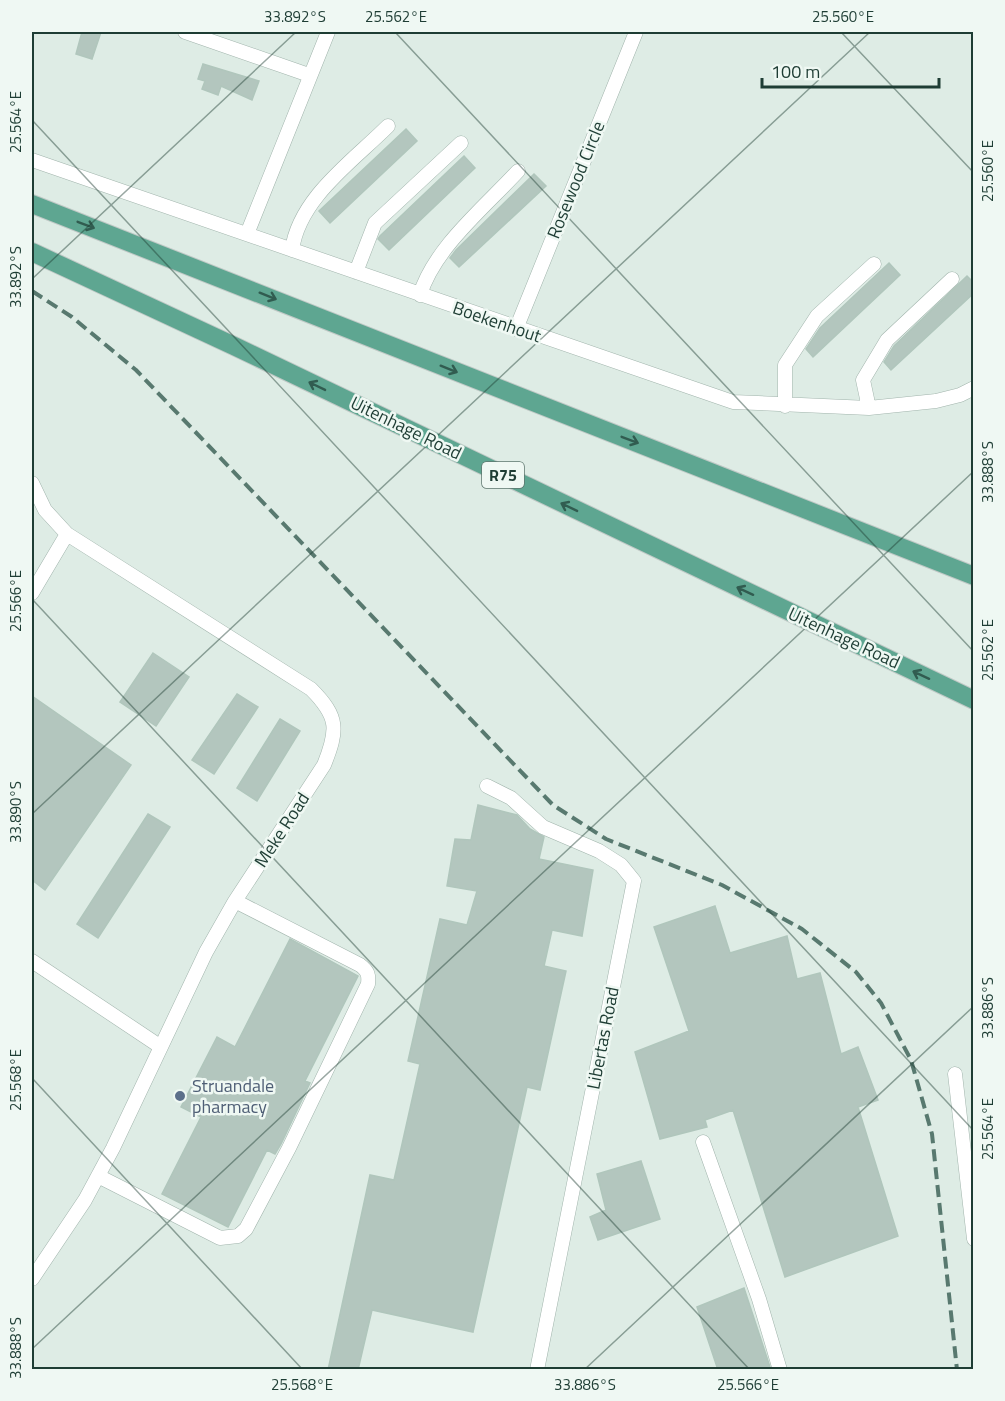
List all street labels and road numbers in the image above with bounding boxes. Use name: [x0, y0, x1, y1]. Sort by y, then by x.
street label: Rosewood Circle: [540, 117, 611, 243]
street label: Boekenhout: [449, 294, 546, 349]
street label: Uitenhage Road: [346, 389, 466, 466]
road number: R75: [482, 462, 524, 488]
street label: Uitenhage Road: [784, 600, 905, 675]
street label: Meke Road: [247, 787, 316, 873]
street label: Libertas Road: [579, 984, 626, 1092]

